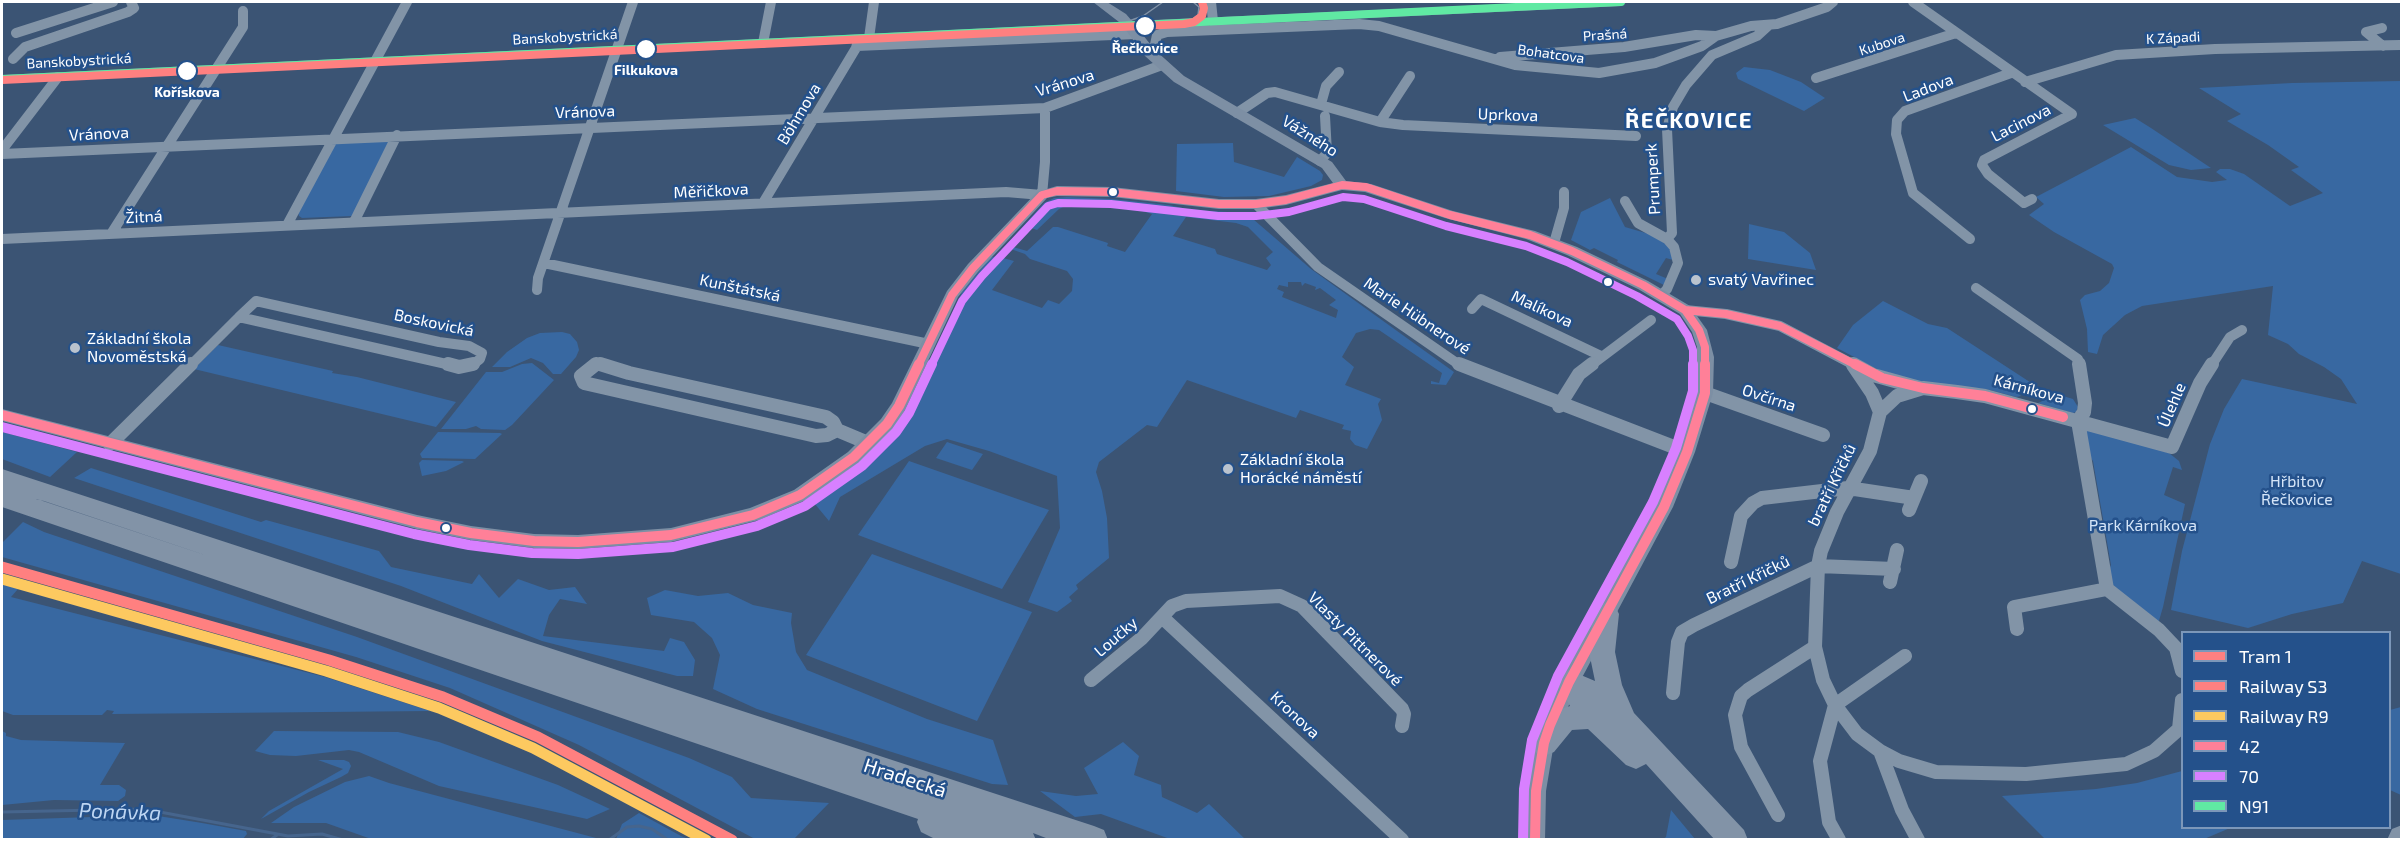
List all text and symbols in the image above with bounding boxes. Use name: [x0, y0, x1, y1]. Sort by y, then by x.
marker: Řečkovice: [1134, 15, 1156, 37]
street label: Prašná: [1582, 25, 1628, 45]
street label: Banskobystrická: [512, 26, 618, 48]
street label: K Západi: [2145, 28, 2201, 48]
street label: Kubova: [1857, 29, 1907, 59]
marker: Filkukova: [635, 38, 657, 60]
place label: Řečkovice: [1112, 40, 1178, 56]
street label: Bohatcova: [1516, 41, 1586, 67]
street label: Banskobystrická: [26, 50, 132, 72]
marker: Kořískova: [176, 60, 198, 82]
place label: Filkukova: [614, 62, 678, 78]
street label: Vránova: [1034, 65, 1096, 101]
street label: Ladova: [1900, 70, 1956, 106]
street label: Böhmova: [773, 80, 825, 148]
place label: Kořískova: [154, 84, 220, 100]
street label: Lacinova: [1988, 100, 2054, 146]
street label: Vránova: [555, 101, 615, 123]
street label: Uprkova: [1477, 104, 1539, 126]
district label: ŘEČKOVICE: [1625, 108, 1753, 134]
street label: Vážného: [1278, 111, 1342, 161]
street label: Vránova: [69, 123, 129, 145]
street label: Prumperk: [1642, 143, 1664, 215]
street label: Měřičkova: [673, 179, 749, 203]
unlabelled marker: [1107, 186, 1119, 198]
street label: Žitná: [125, 206, 163, 228]
street label: Kunštátská: [698, 270, 782, 306]
place label: svatý Vavřinec: [1708, 270, 1814, 290]
street label: Marie Hübnerové: [1360, 273, 1474, 359]
marker: svatý Vavřinec: [1689, 273, 1703, 287]
unlabelled marker: [1602, 276, 1614, 288]
street label: Malíkova: [1508, 286, 1576, 332]
street label: Boskovická: [392, 305, 476, 341]
place label: Základní škola Novoměstská: [87, 329, 191, 367]
marker: Základní škola Novoměstská: [68, 341, 82, 355]
street label: Kárníkova: [1992, 370, 2066, 408]
street label: Ovčírna: [1740, 380, 1798, 416]
street label: Úlehle: [2154, 380, 2190, 430]
unlabelled marker: [2026, 403, 2038, 415]
street label: bratří Křičků: [1804, 441, 1860, 529]
place label: Základní škola Horácké náměstí: [1240, 450, 1362, 488]
marker: Základní škola Horácké náměstí: [1221, 462, 1235, 476]
park label: Hřbitov Řečkovice: [2261, 472, 2333, 510]
park label: Park Kárníkova: [2089, 516, 2197, 536]
unlabelled marker: [440, 522, 452, 534]
street label: Bratří Křičků: [1703, 552, 1793, 608]
street label: Vlasty Pittnerové: [1304, 588, 1406, 690]
street label: Loučky: [1091, 613, 1141, 661]
legend: [2181, 631, 2391, 829]
text: Tram 1: [2239, 645, 2292, 667]
text: Railway S3: [2239, 675, 2327, 697]
street label: Kronova: [1266, 687, 1324, 743]
text: Railway R9: [2239, 705, 2329, 727]
text: 42: [2239, 735, 2260, 757]
street label: Hradecká: [861, 753, 949, 803]
text: 70: [2239, 765, 2259, 787]
text: N91: [2239, 795, 2269, 817]
water label: Ponávka: [78, 798, 162, 826]

